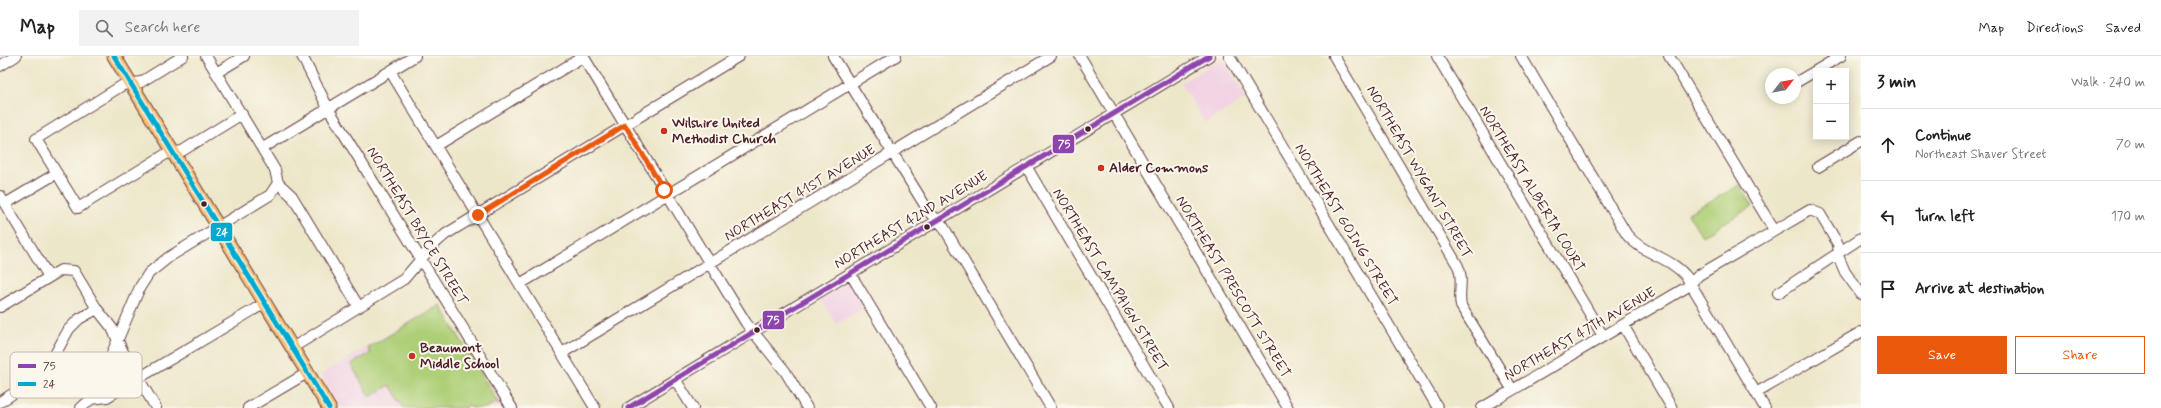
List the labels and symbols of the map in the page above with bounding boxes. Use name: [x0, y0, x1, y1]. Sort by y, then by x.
north arrow: [1765, 68, 1801, 104]
street label: NORTHEAST WYGANT STREET: [1362, 82, 1476, 262]
street label: NORTHEAST ALBERTA COURT: [1475, 102, 1589, 276]
place label: Wilshire United Methodist Church: [671, 114, 777, 148]
unlabelled marker: [1083, 124, 1093, 134]
marker: Wilshire United Methodist Church: [659, 126, 669, 136]
line badge: 75: [1052, 134, 1075, 154]
text: 75: [1058, 138, 1070, 152]
street label: NORTHEAST 41ST AVENUE: [721, 141, 879, 245]
street label: NORTHEAST GOING STREET: [1290, 141, 1402, 309]
street label: NORTHEAST BRYCE STREET: [362, 143, 472, 309]
place label: Alder Commons: [1109, 159, 1209, 177]
marker: Alder Commons: [1096, 163, 1106, 173]
street label: NORTHEAST 42ND AVENUE: [831, 167, 991, 273]
route start: [655, 181, 673, 199]
street label: NORTHEAST CAMPAIGN STREET: [1048, 185, 1172, 375]
street label: NORTHEAST PRESCOTT STREET: [1171, 193, 1295, 381]
unlabelled marker: [199, 199, 209, 209]
route end: [469, 206, 487, 224]
line badge: 24: [210, 222, 233, 242]
unlabelled marker: [922, 222, 932, 232]
text: 24: [216, 226, 228, 240]
street label: NORTHEAST 47TH AVENUE: [1501, 283, 1659, 385]
line badge: 75: [762, 310, 785, 330]
text: 75: [767, 314, 779, 328]
unlabelled marker: [752, 325, 762, 335]
place label: Beaumont Middle School: [420, 339, 499, 373]
marker: Beaumont Middle School: [407, 351, 417, 361]
legend: [10, 352, 142, 398]
text: 75: [43, 360, 56, 374]
text: 24: [43, 378, 55, 392]

